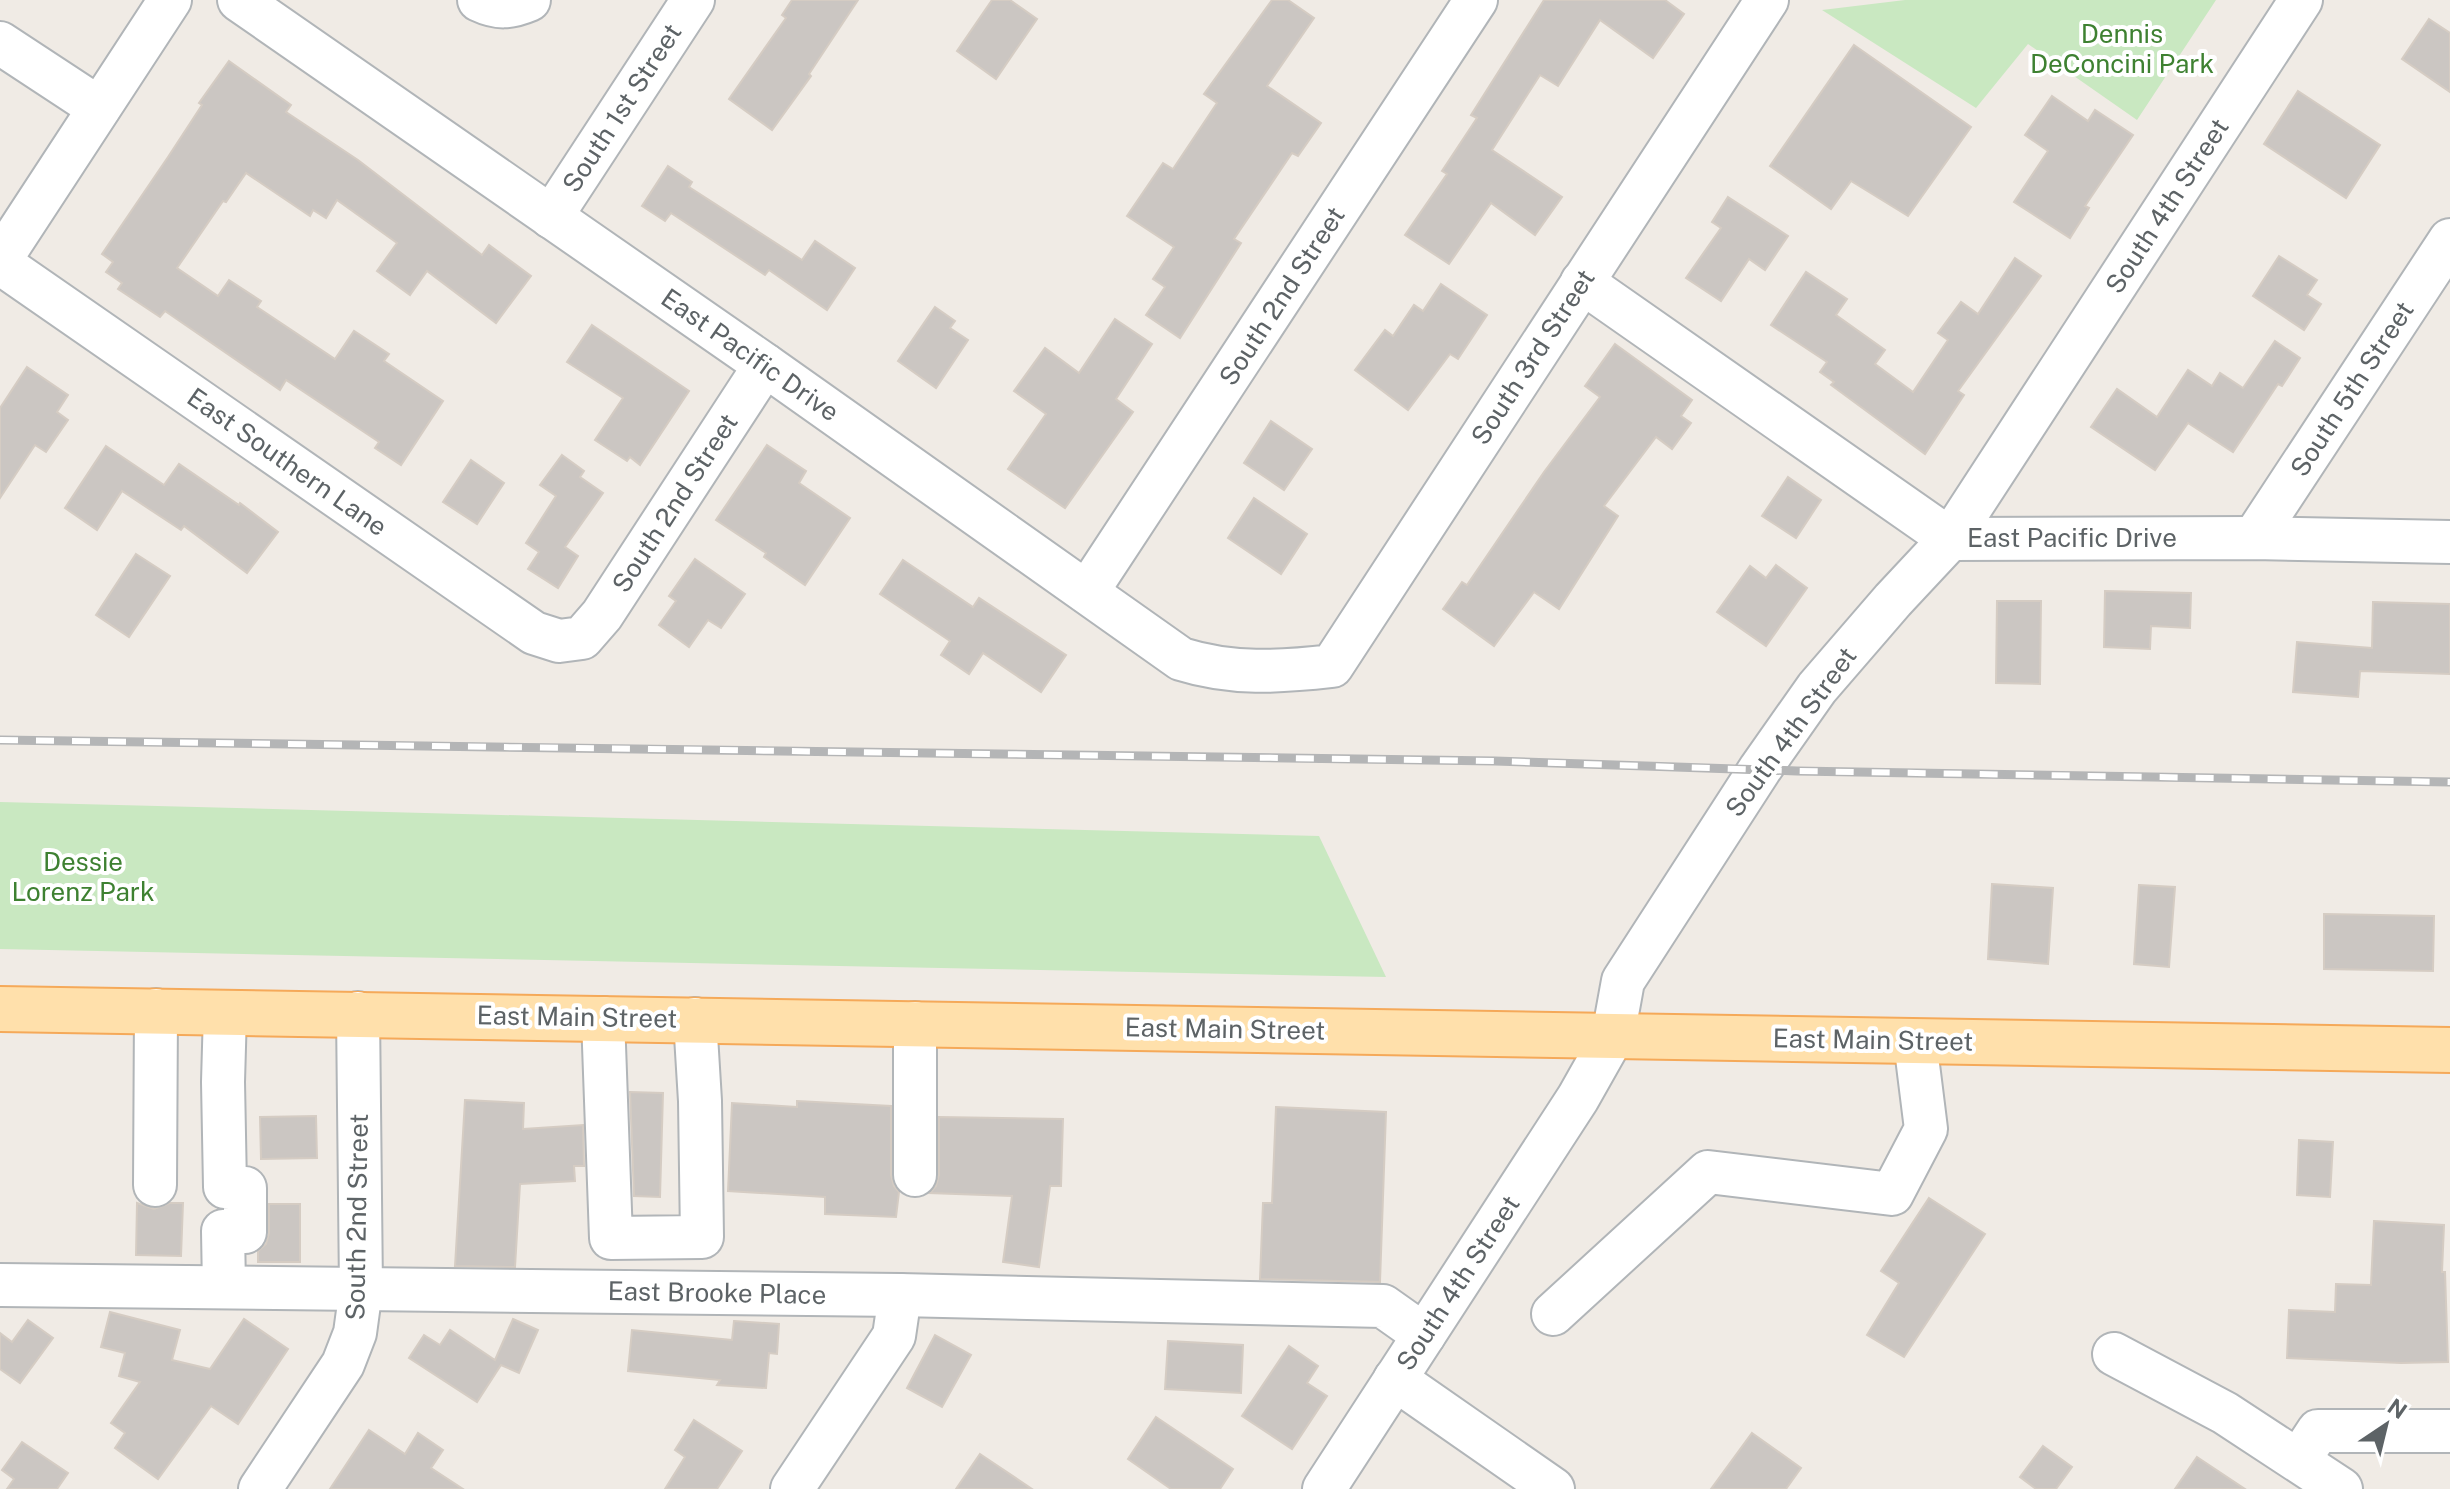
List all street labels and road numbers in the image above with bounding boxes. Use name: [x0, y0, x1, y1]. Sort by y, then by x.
street label: South 1st Street: [556, 18, 688, 198]
street label: South 4th Street: [2098, 112, 2235, 299]
street label: South 2nd Street: [1212, 201, 1351, 391]
street label: South 3rd Street: [1464, 263, 1601, 450]
street label: East Pacific Drive: [655, 282, 845, 427]
street label: South 5th Street: [2283, 295, 2420, 482]
street label: East Southern Lane: [181, 381, 393, 542]
street label: South 2nd Street: [605, 408, 744, 598]
street label: East Pacific Drive: [1967, 522, 2177, 553]
street label: South 4th Street: [1719, 641, 1863, 823]
street label: East Main Street: [476, 999, 678, 1034]
street label: East Main Street: [1124, 1011, 1326, 1046]
street label: East Main Street: [1772, 1022, 1974, 1057]
street label: South 2nd Street: [339, 1113, 374, 1321]
street label: South 4th Street: [1389, 1189, 1526, 1376]
street label: East Brooke Place: [607, 1275, 827, 1310]

